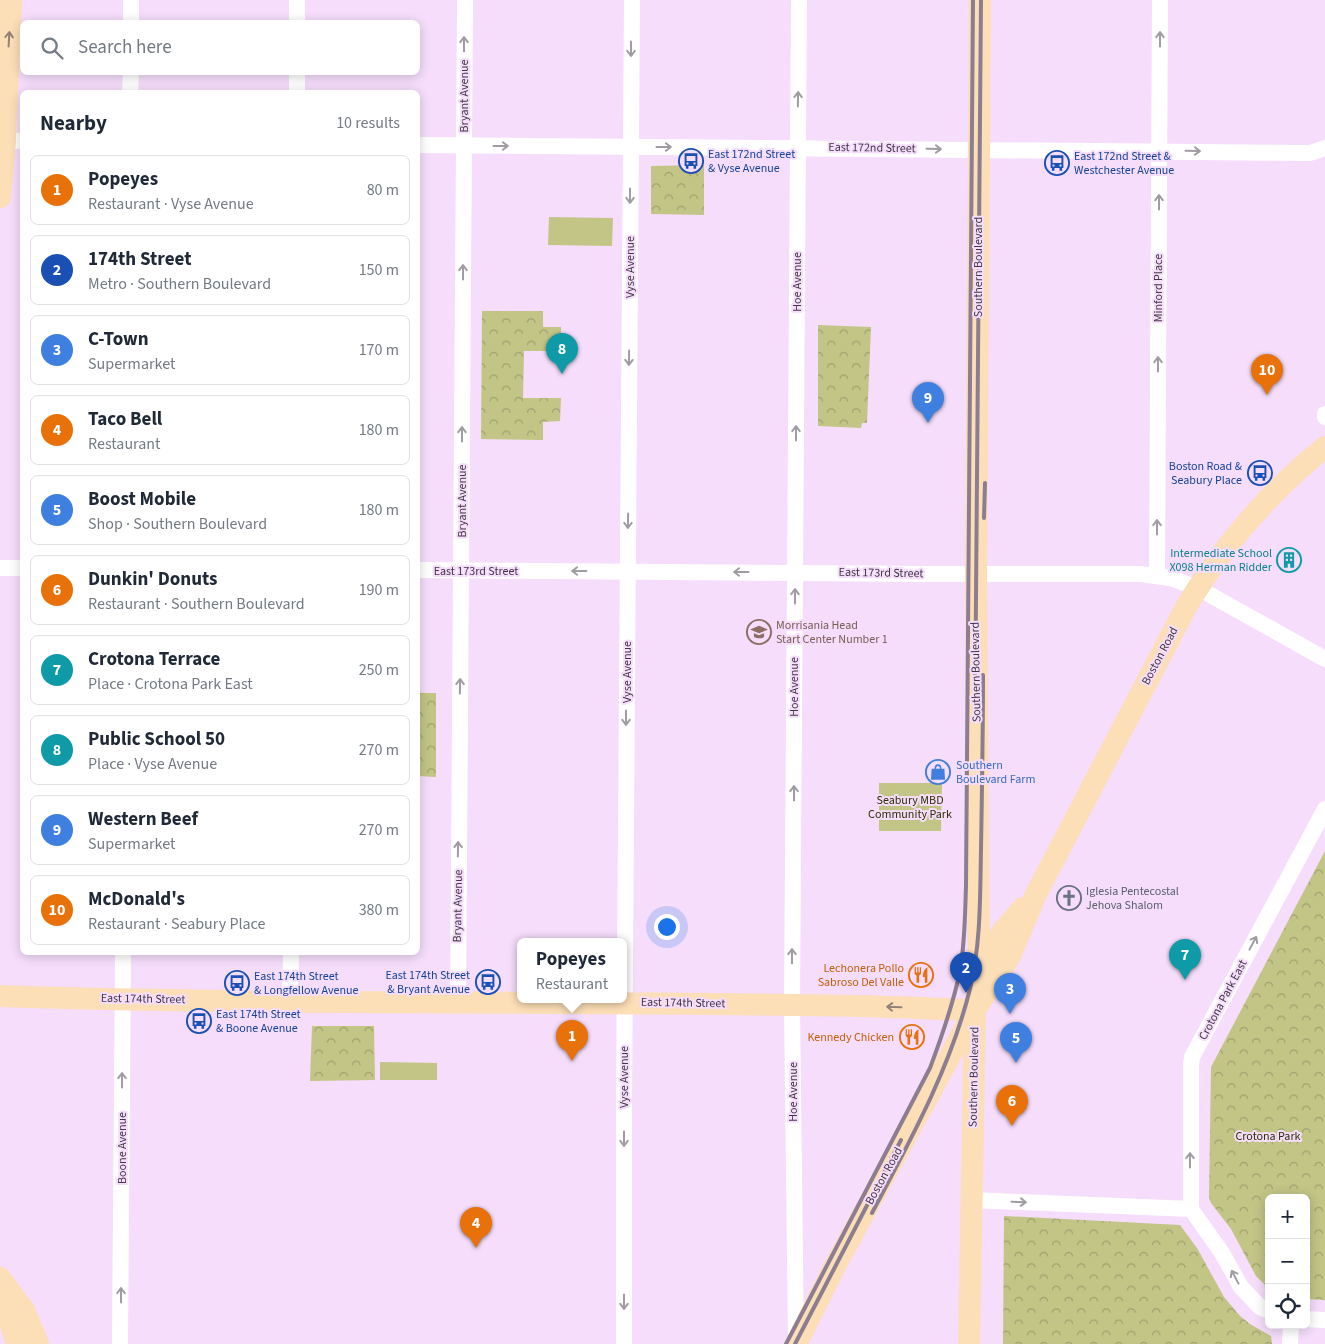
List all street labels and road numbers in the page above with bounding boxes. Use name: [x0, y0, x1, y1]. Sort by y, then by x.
street label: Bryant Avenue: [456, 59, 473, 132]
street label: East 172nd Street: [828, 139, 916, 157]
street label: Southern Boulevard: [970, 217, 987, 317]
street label: Vyse Avenue: [622, 236, 639, 298]
street label: Hoe Avenue: [789, 252, 806, 312]
street label: Minford Place: [1150, 254, 1167, 322]
street label: Bryant Avenue: [454, 464, 471, 537]
street label: East 173rd Street: [434, 563, 518, 580]
street label: East 173rd Street: [839, 564, 923, 582]
street label: Southern Boulevard: [967, 622, 985, 722]
street label: Boston Road: [1138, 624, 1182, 688]
street label: Vyse Avenue: [619, 641, 636, 703]
street label: Hoe Avenue: [786, 657, 803, 717]
street label: Bryant Avenue: [449, 869, 467, 943]
street label: Crotona Park East: [1195, 957, 1251, 1043]
street label: East 174th Street: [101, 990, 185, 1008]
street label: East 174th Street: [641, 994, 725, 1012]
street label: Southern Boulevard: [965, 1027, 983, 1127]
street label: Vyse Avenue: [616, 1046, 633, 1108]
street label: Hoe Avenue: [785, 1062, 802, 1122]
street label: Boone Avenue: [114, 1112, 131, 1184]
street label: Boston Road: [861, 1144, 907, 1208]

